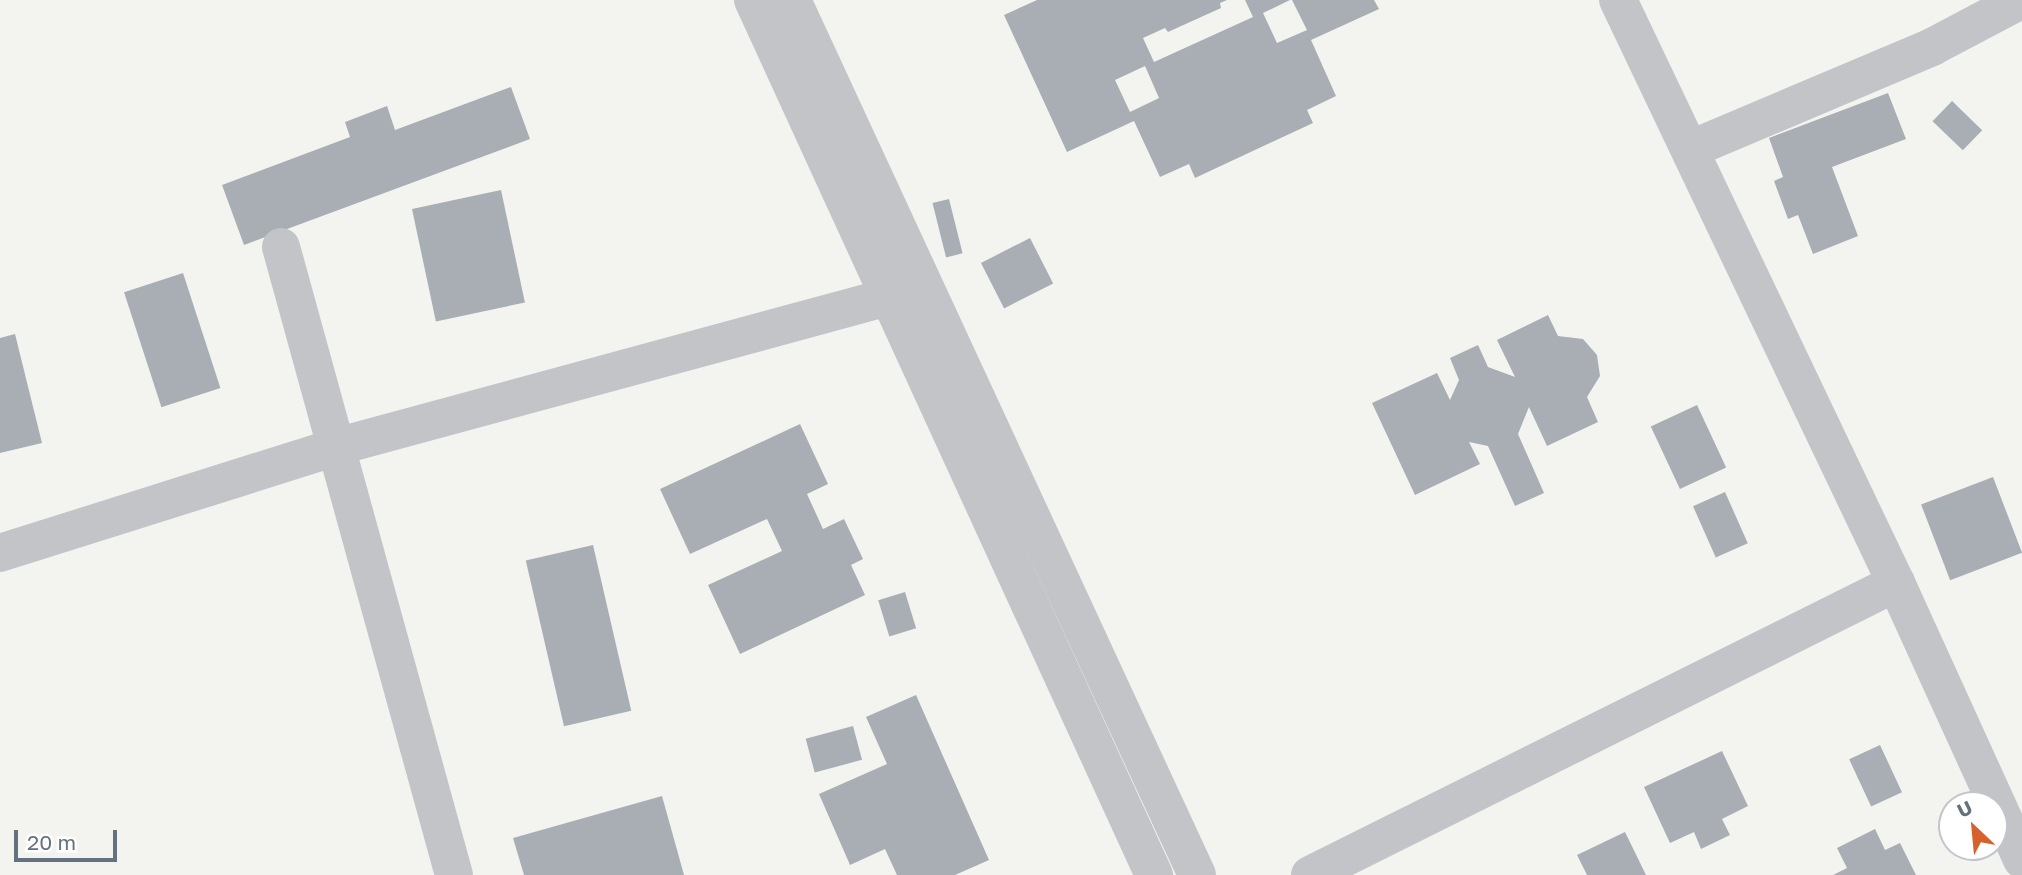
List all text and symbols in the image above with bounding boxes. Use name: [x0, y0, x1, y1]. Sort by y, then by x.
north arrow: [1938, 791, 2008, 861]
text: U: [1953, 795, 1976, 822]
scale bar: [18, 816, 121, 860]
text: 20 m: [27, 829, 76, 855]

